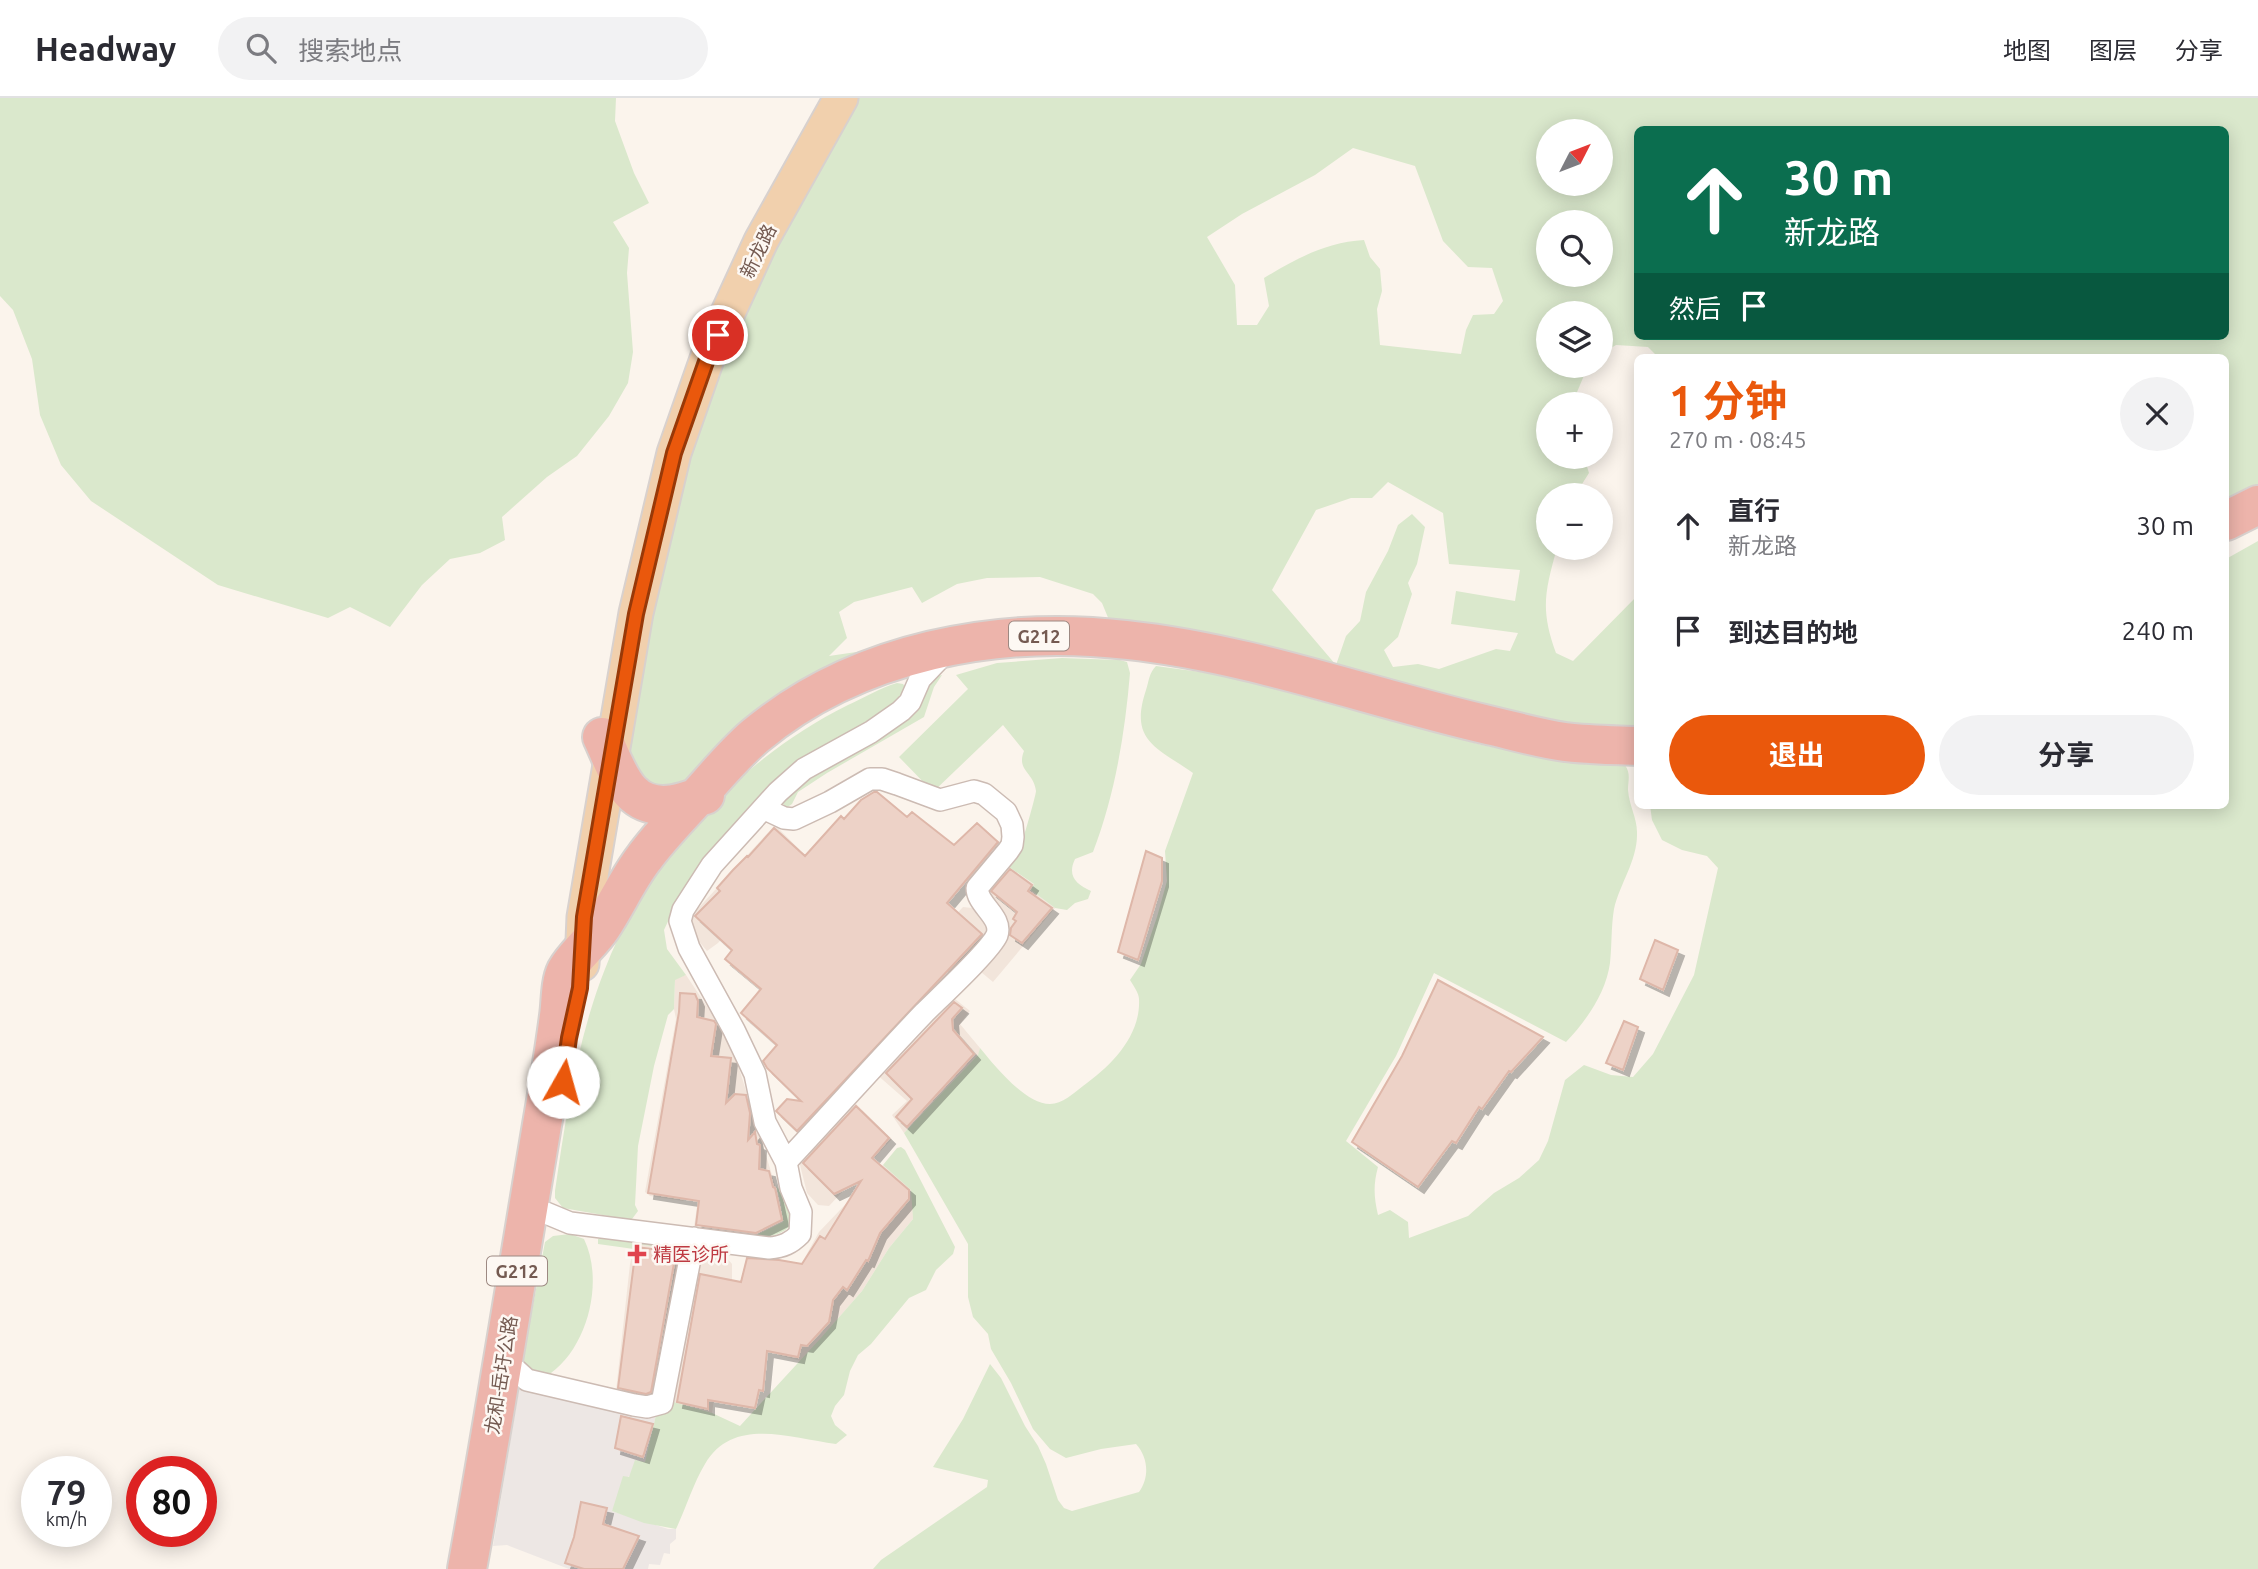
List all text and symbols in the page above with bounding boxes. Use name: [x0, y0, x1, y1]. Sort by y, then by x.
search box: [218, 17, 708, 80]
icon: search: [242, 29, 280, 67]
text: Headway: [35, 30, 176, 67]
text: 搜索地点: [298, 36, 402, 65]
text: 地图: [2003, 37, 2051, 64]
text: 图层: [2089, 37, 2137, 64]
text: 分享: [2175, 37, 2223, 64]
north arrow: [1536, 119, 1614, 196]
map controls: [1536, 119, 1613, 560]
text: 30 m: [1784, 149, 1893, 204]
icon: ahead: [1669, 154, 1760, 245]
button: search: [1536, 210, 1613, 287]
text: 新龙路: [1784, 214, 1880, 250]
street label: 新龙路: [736, 221, 780, 281]
icon: arrive: [1735, 287, 1773, 325]
text: 然后: [1669, 294, 1721, 323]
button: layers: [1536, 301, 1613, 378]
pin: [688, 305, 748, 365]
icon: arrive: [699, 316, 737, 354]
text: 1 分钟: [1669, 377, 1787, 424]
button: close: [2120, 377, 2194, 451]
button: +: [1536, 392, 1613, 469]
text: 270 m · 08:45: [1669, 427, 1807, 452]
button: −: [1536, 483, 1613, 560]
text: 直行: [1728, 496, 1780, 525]
icon: ahead: [1669, 507, 1707, 545]
text: 30 m: [2136, 511, 2194, 540]
text: 新龙路: [1728, 533, 1797, 558]
icon: arrive: [1669, 612, 1707, 650]
text: 240 m: [2122, 616, 2194, 645]
text: 到达目的地: [1728, 618, 1858, 647]
road number: G212: [1009, 622, 1069, 650]
button: 退出: [1669, 715, 1925, 795]
button: 分享: [1939, 715, 2194, 795]
position arrow: [526, 1045, 600, 1119]
place label: 精医诊所: [653, 1243, 729, 1265]
marker: 精医诊所: [627, 1244, 647, 1264]
road number: G212: [487, 1256, 547, 1286]
street label: 龙和-岳圩公路: [481, 1314, 521, 1436]
speed limit sign: 80: [126, 1456, 217, 1547]
text: 79: [47, 1472, 86, 1512]
text: km/h: [46, 1509, 87, 1529]

